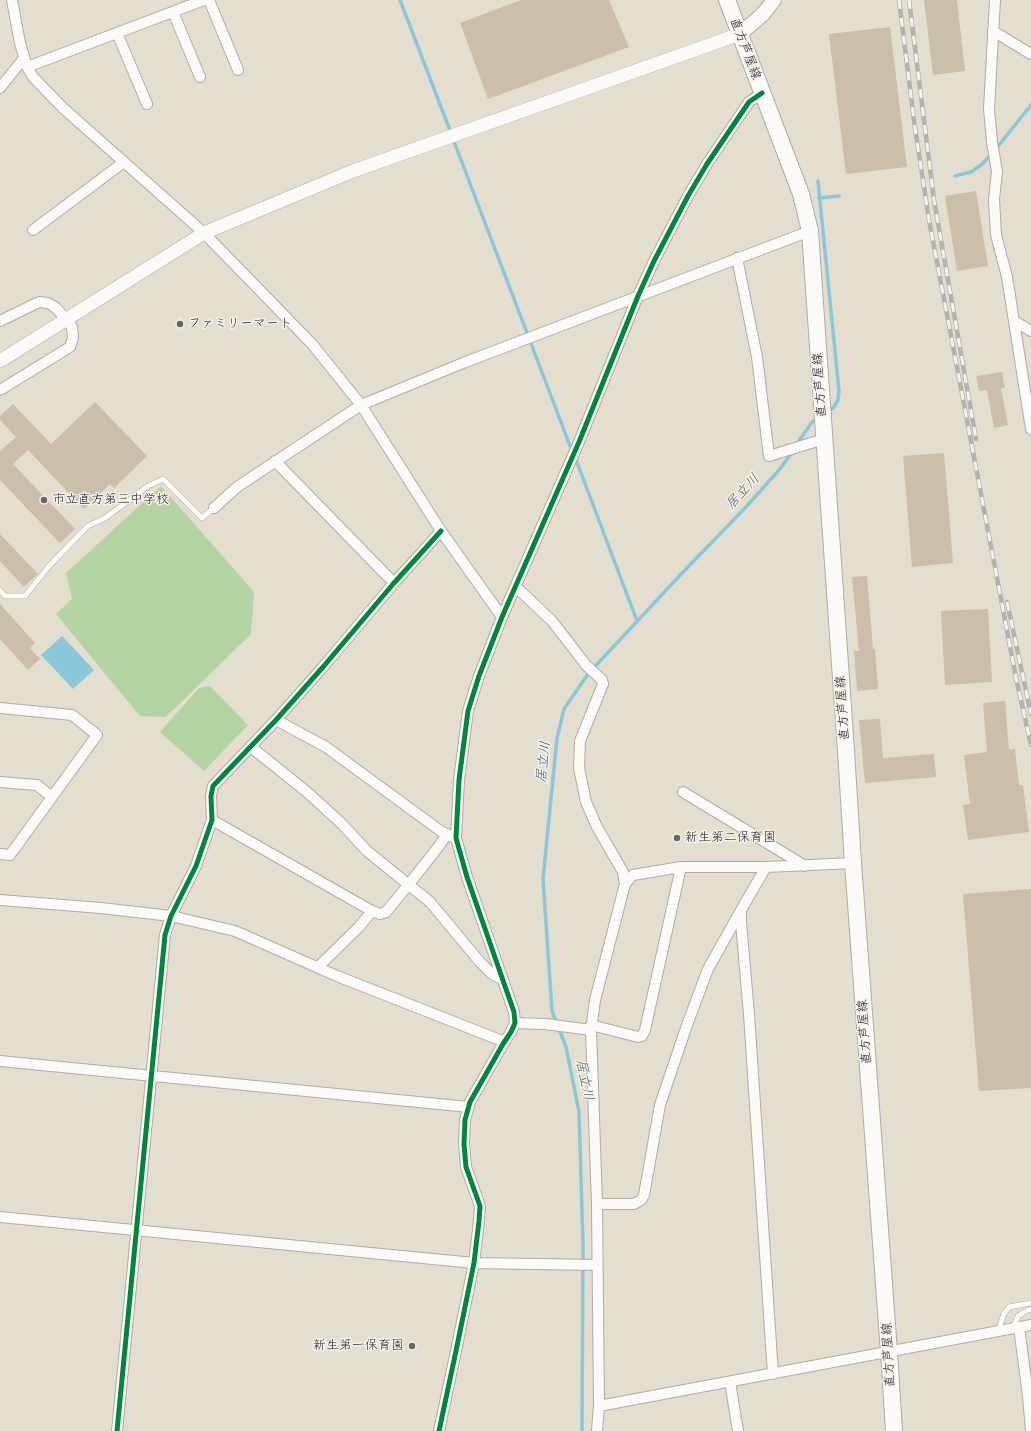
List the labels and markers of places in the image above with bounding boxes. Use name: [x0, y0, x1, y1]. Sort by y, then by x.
place label: ファミリーマート: [188, 316, 292, 332]
marker: ファミリーマート: [175, 319, 185, 329]
place label: 市立直方第三中学校: [52, 492, 169, 508]
marker: 市立直方第三中学校: [39, 495, 49, 505]
place label: 新生第二保育園: [685, 830, 776, 846]
marker: 新生第二保育園: [672, 833, 682, 843]
place label: 新生第一保育園: [313, 1338, 404, 1354]
marker: 新生第一保育園: [407, 1341, 417, 1351]

